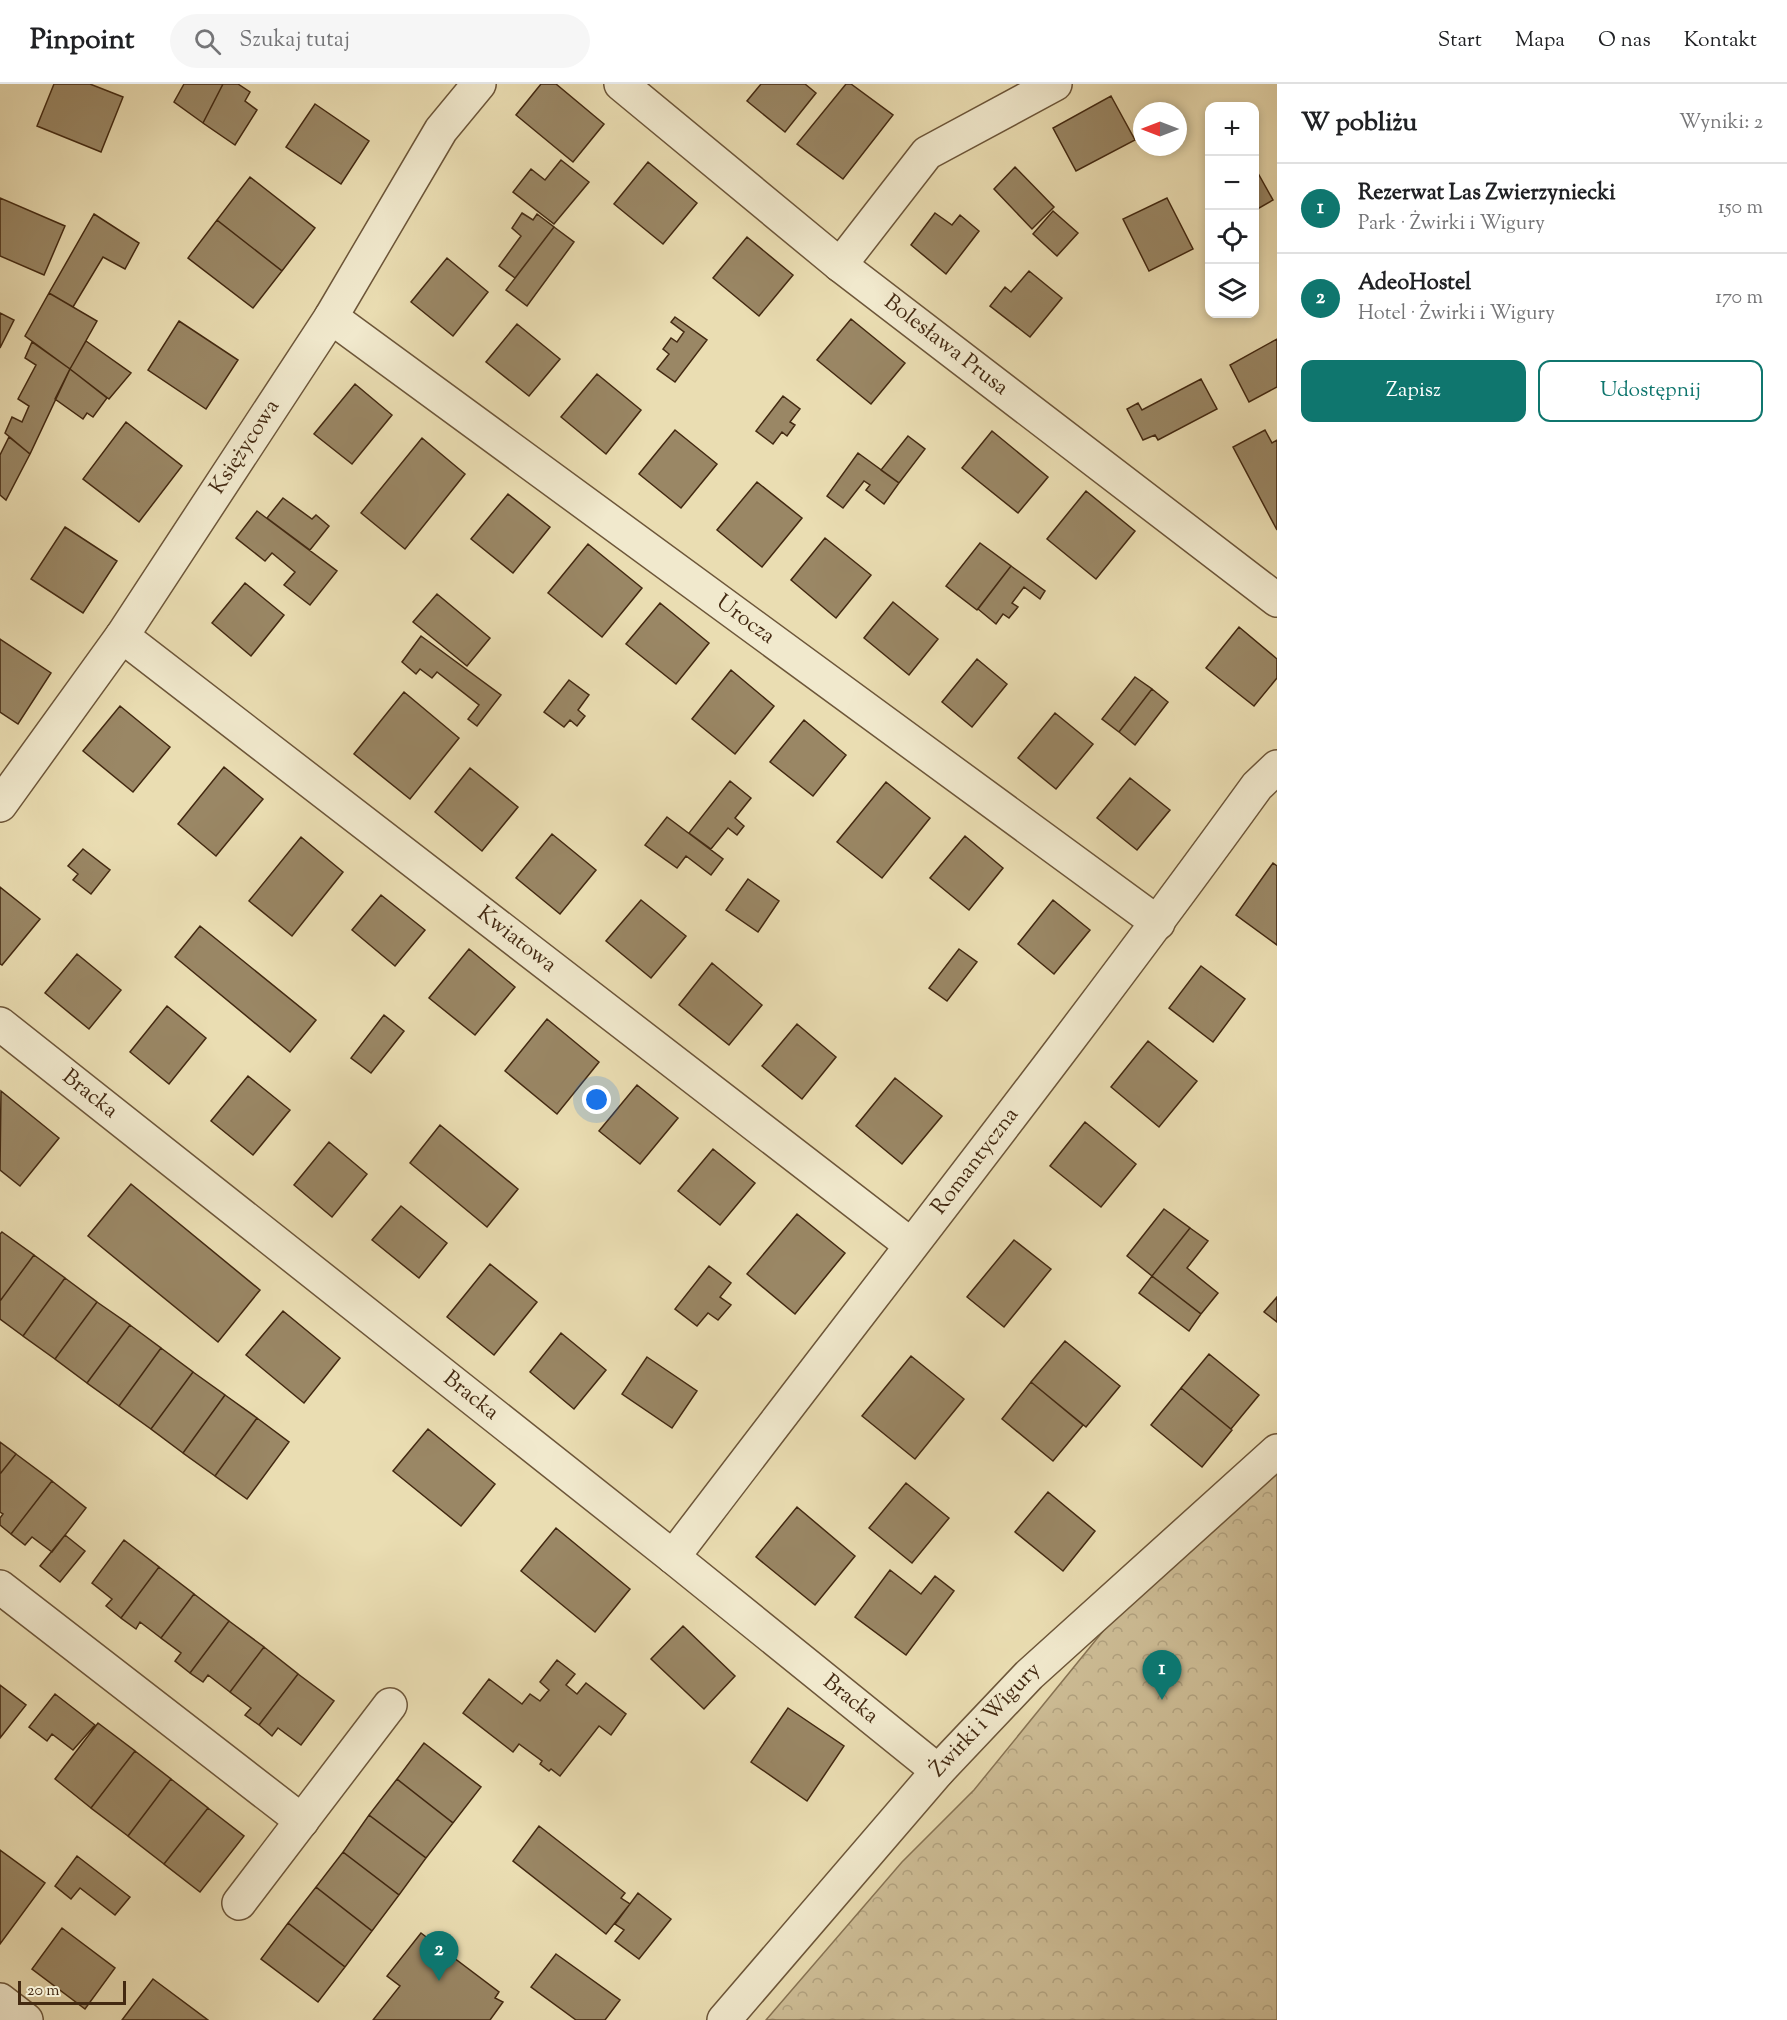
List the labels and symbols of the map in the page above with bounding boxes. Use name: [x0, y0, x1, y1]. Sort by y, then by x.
north arrow: [1133, 102, 1187, 156]
street label: Bolesława Prusa: [876, 288, 1015, 404]
street label: Księżycowa: [203, 393, 289, 501]
street label: Urocza: [708, 588, 781, 653]
street label: Kwiatowa: [470, 899, 563, 981]
street label: Bracka: [54, 1062, 124, 1127]
your location: [582, 1085, 611, 1114]
street label: Romantyczna: [924, 1101, 1027, 1222]
street label: Bracka: [435, 1364, 505, 1429]
pin: 1: [1142, 1650, 1182, 1700]
street label: Żwirki i Wigury: [923, 1655, 1048, 1785]
street label: Bracka: [815, 1667, 885, 1732]
pin: 2: [420, 1932, 458, 1981]
scale bar: [18, 1978, 126, 2006]

